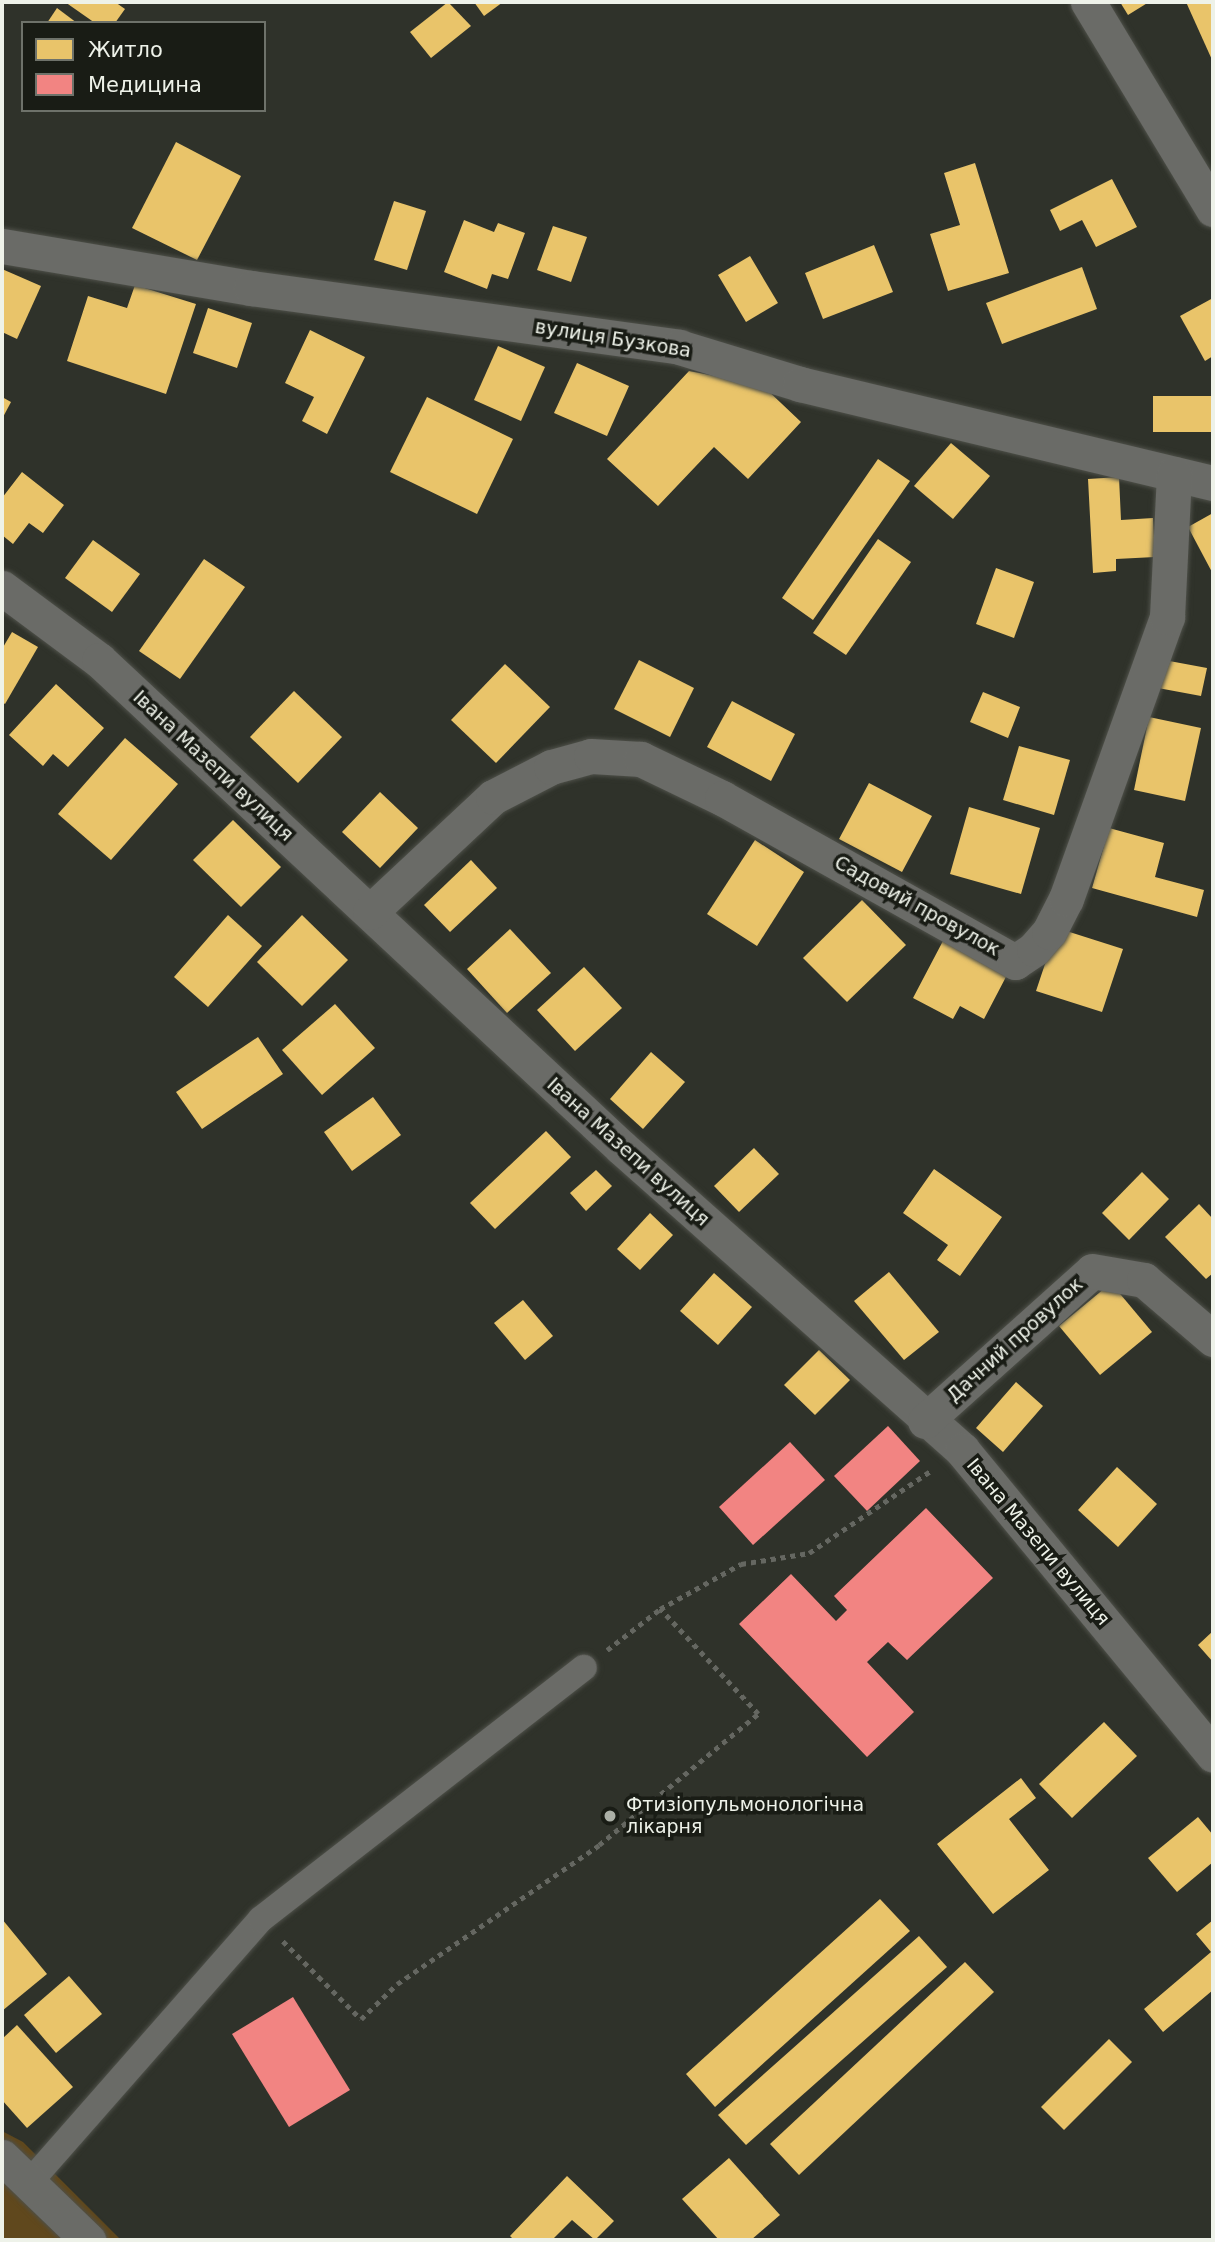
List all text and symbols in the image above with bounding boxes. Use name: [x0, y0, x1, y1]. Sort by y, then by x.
legend: [21, 21, 266, 112]
text: Житло: [88, 38, 163, 62]
text: Медицина: [88, 73, 202, 97]
street label: вулиця Бузкова: [533, 315, 693, 363]
street label: Івана Мазепи вулиця: [128, 686, 298, 846]
street label: Садовий провулок: [830, 851, 1004, 961]
street label: Івана Мазепи вулиця: [542, 1073, 714, 1231]
street label: Дачний провулок: [942, 1273, 1088, 1407]
street label: Івана Мазепи вулиця: [962, 1454, 1114, 1630]
place label: Фтизіопульмонологічна лікарня: [626, 1794, 864, 1838]
marker: Фтизіопульмонологічна лікарня: [600, 1806, 620, 1826]

